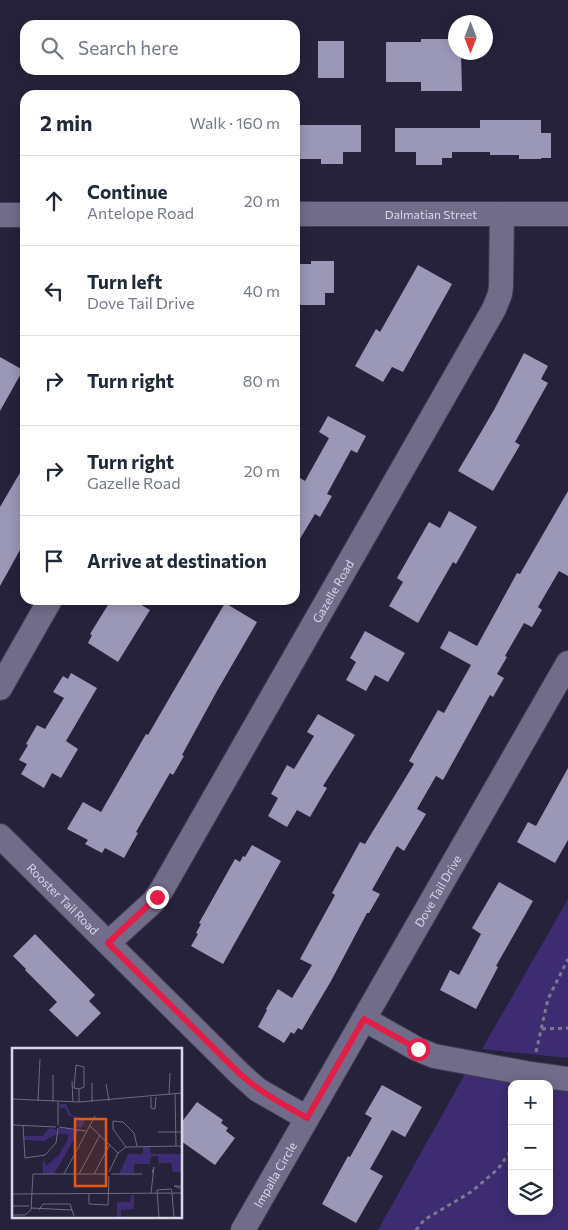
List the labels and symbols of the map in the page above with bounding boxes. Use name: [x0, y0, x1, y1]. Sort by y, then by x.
north arrow: [448, 15, 493, 60]
street label: Dalmatian Street: [385, 207, 477, 221]
street label: Gazelle Road: [309, 557, 356, 625]
street label: Dove Tail Drive: [411, 852, 464, 929]
street label: Rooster Tail Road: [25, 860, 102, 937]
route end: [146, 886, 169, 909]
route start: [407, 1038, 430, 1061]
inset map: [12, 1048, 182, 1218]
street label: Impalla Circle: [251, 1139, 299, 1210]

